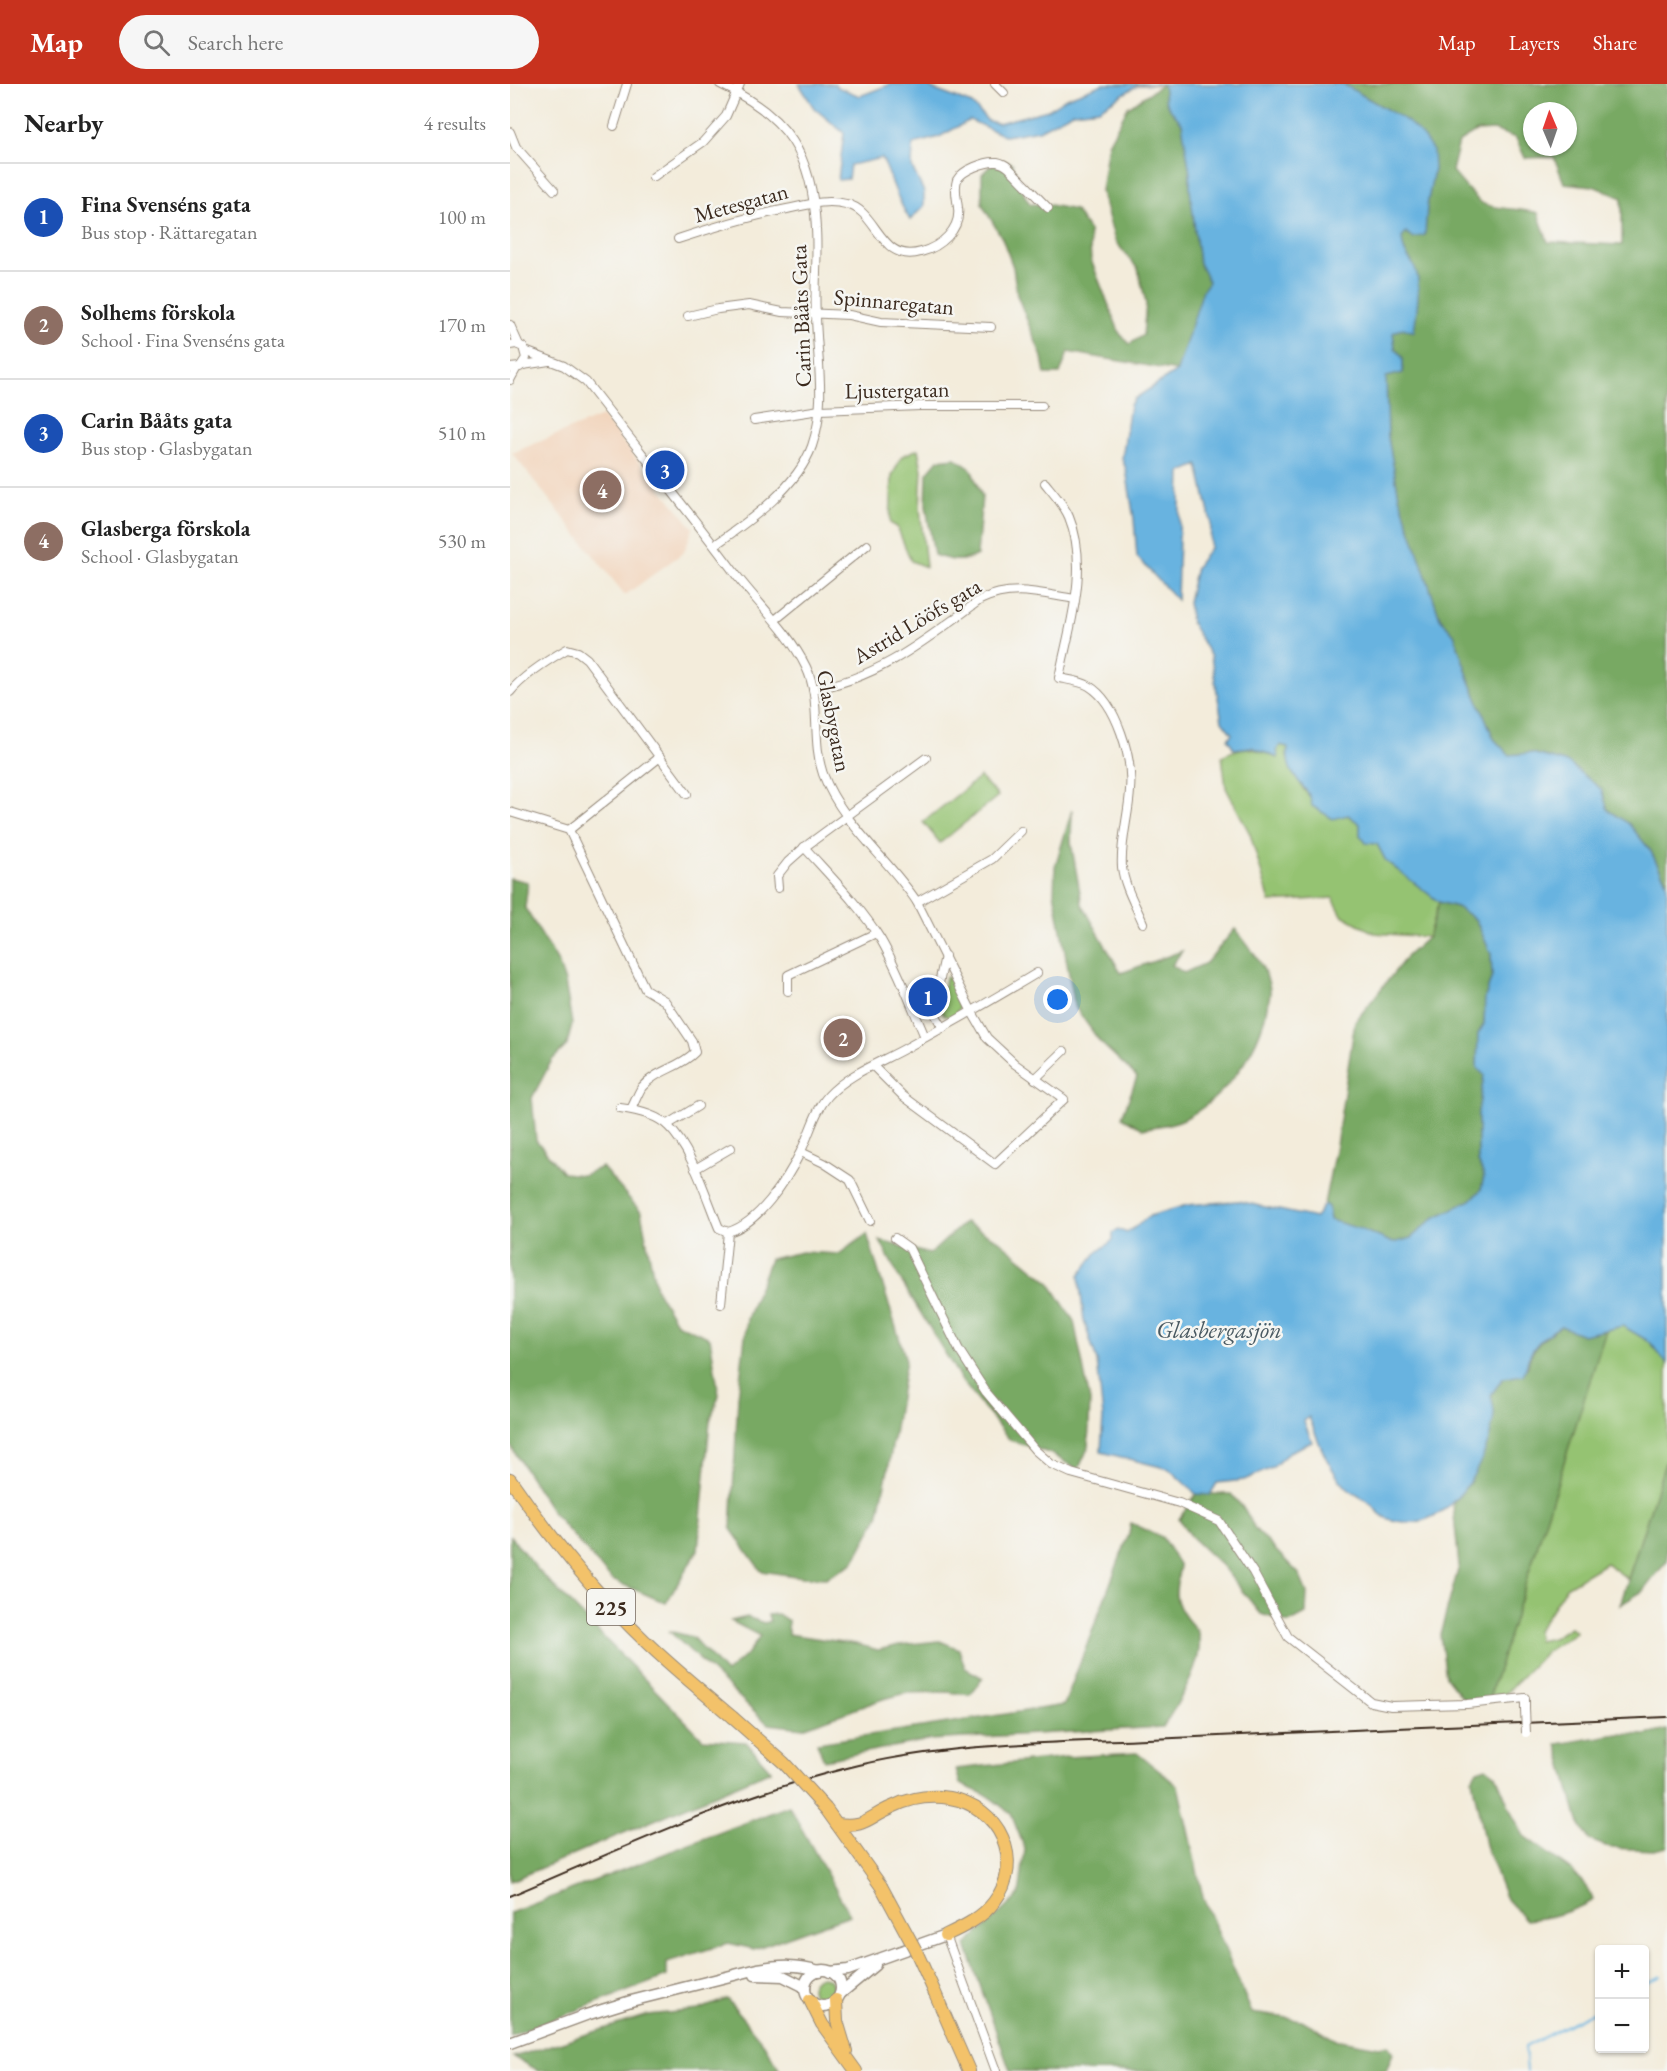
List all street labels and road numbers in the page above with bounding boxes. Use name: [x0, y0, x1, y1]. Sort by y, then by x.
street label: Metesgatan: [691, 176, 792, 229]
street label: Carin Bååts Gata: [784, 244, 818, 388]
street label: Spinnaregatan: [833, 282, 956, 322]
street label: Ljustergatan: [844, 375, 950, 405]
street label: Astrid Lööfs gata: [847, 571, 987, 671]
street label: Glasbygatan: [810, 668, 858, 775]
road number: 225: [587, 1589, 635, 1625]

